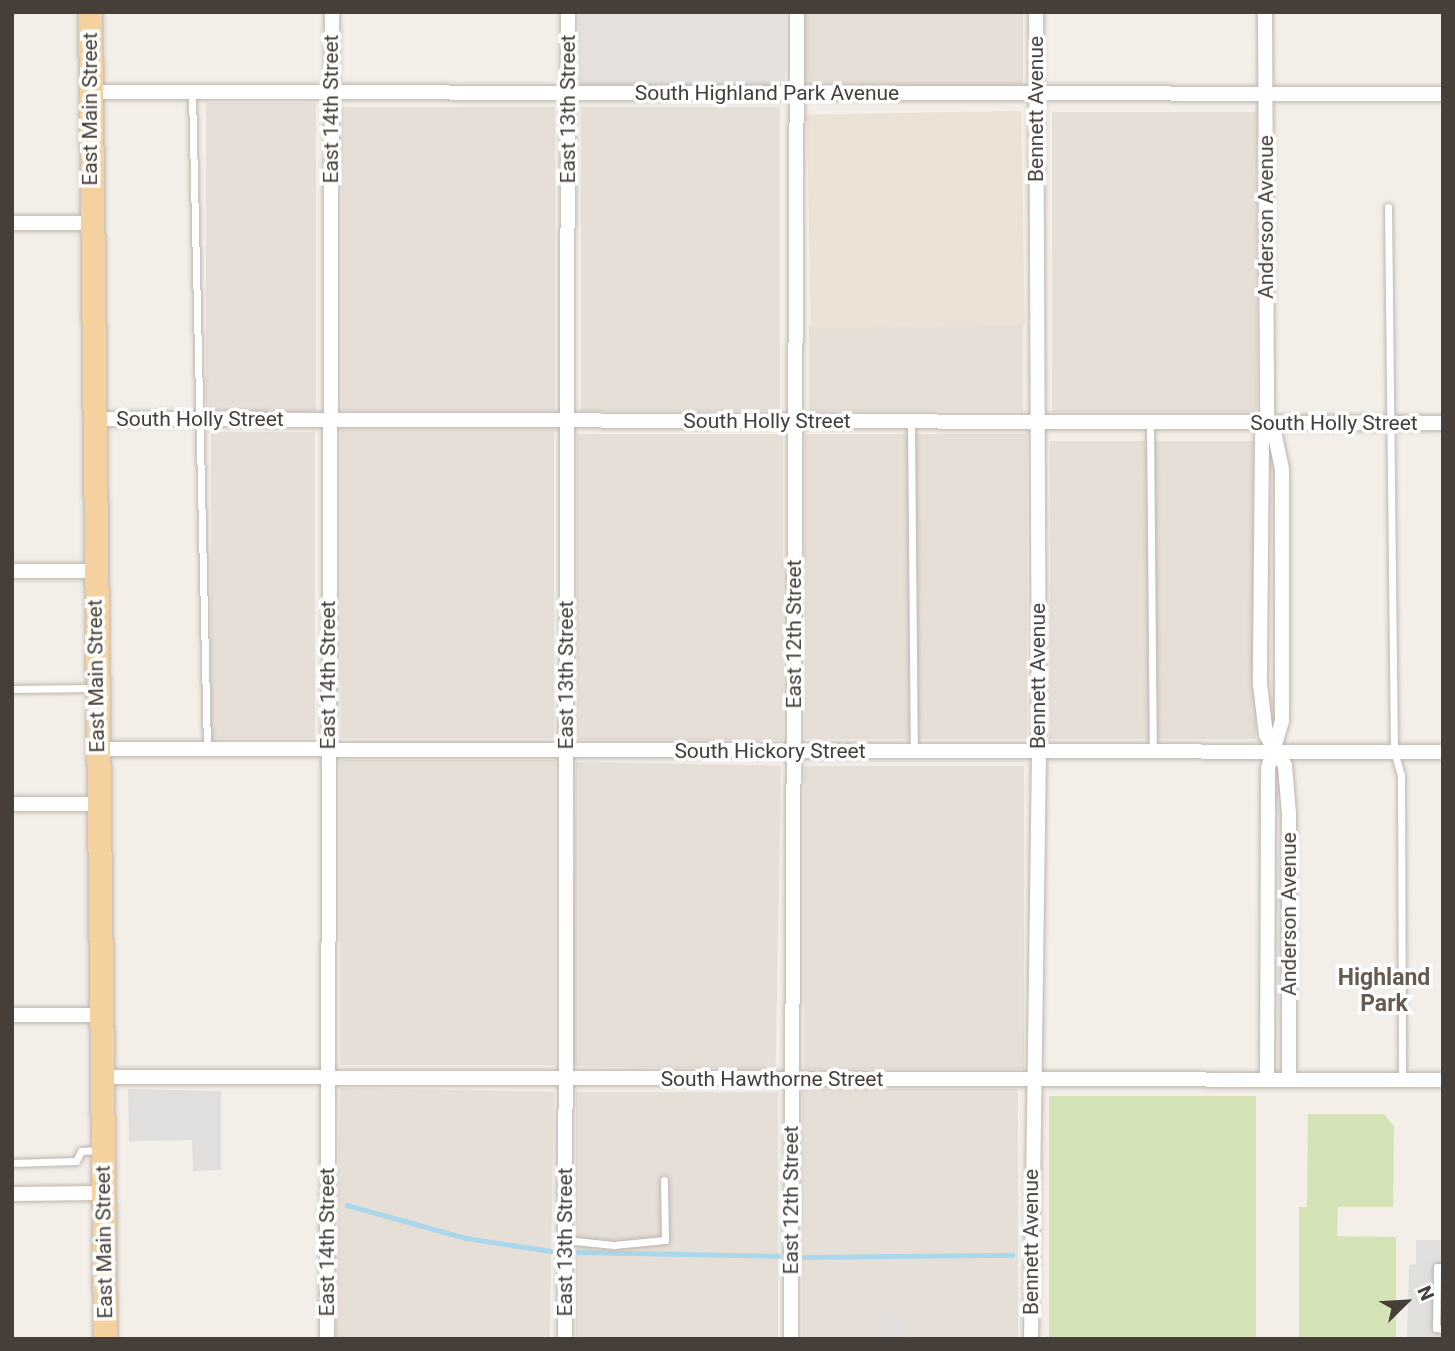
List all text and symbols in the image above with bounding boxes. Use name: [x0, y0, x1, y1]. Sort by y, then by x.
street label: East Main Street: [77, 32, 103, 186]
street label: East 14th Street: [318, 35, 344, 183]
street label: East 13th Street: [555, 35, 581, 183]
street label: Bennett Avenue: [1023, 36, 1049, 182]
street label: South Highland Park Avenue: [635, 80, 899, 106]
street label: Anderson Avenue: [1253, 135, 1279, 299]
street label: South Holly Street: [116, 406, 284, 432]
street label: South Holly Street: [683, 408, 851, 434]
street label: South Holly Street: [1250, 410, 1418, 436]
street label: East 12th Street: [781, 560, 807, 708]
street label: East Main Street: [82, 599, 110, 753]
street label: East 14th Street: [315, 601, 341, 749]
street label: East 13th Street: [553, 601, 579, 749]
street label: Bennett Avenue: [1025, 603, 1051, 749]
street label: South Hickory Street: [674, 738, 866, 764]
street label: Anderson Avenue: [1276, 832, 1302, 996]
district label: Highland Park: [1338, 964, 1430, 1018]
street label: South Hawthorne Street: [661, 1066, 883, 1092]
street label: East 12th Street: [778, 1126, 804, 1274]
street label: East Main Street: [90, 1165, 118, 1319]
street label: East 14th Street: [314, 1168, 340, 1316]
street label: East 13th Street: [552, 1168, 578, 1316]
street label: Bennett Avenue: [1018, 1169, 1044, 1315]
north arrow: [1371, 1267, 1441, 1337]
text: N: [1412, 1282, 1439, 1304]

